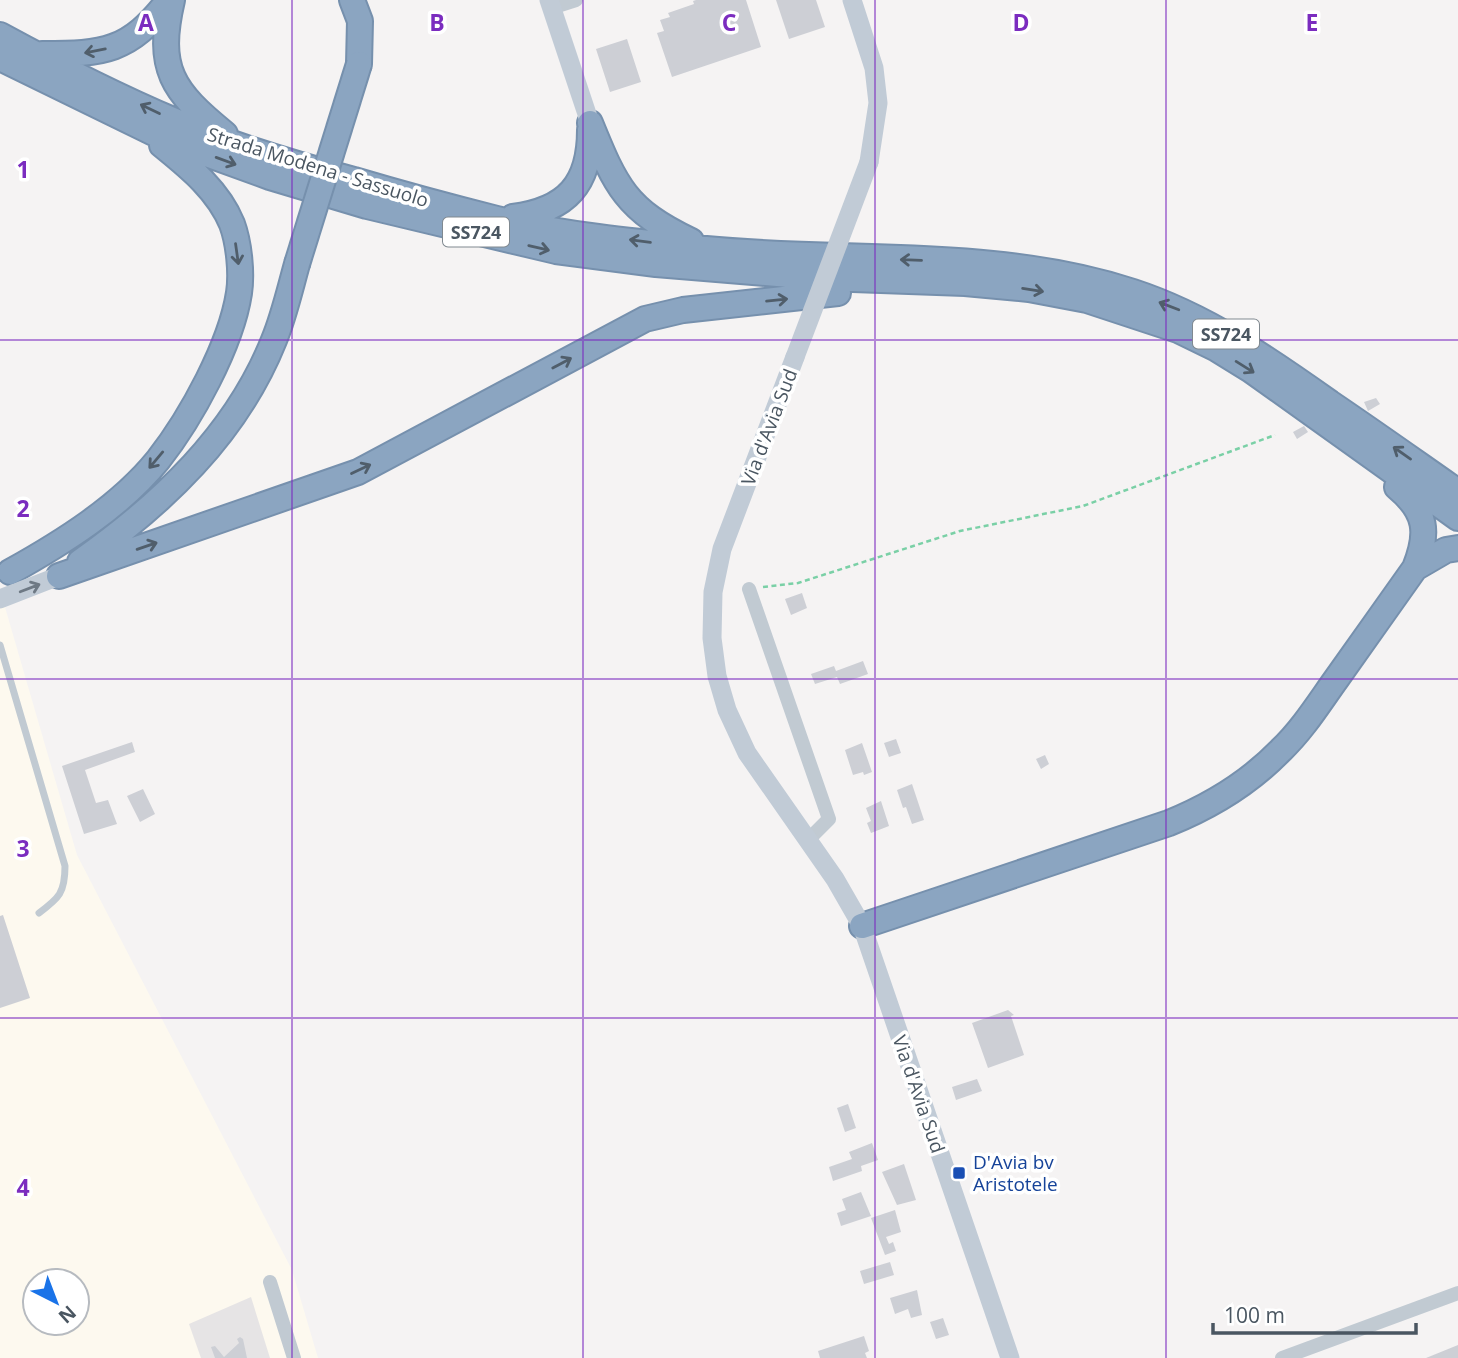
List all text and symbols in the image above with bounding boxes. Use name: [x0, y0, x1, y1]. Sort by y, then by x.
text: A: [138, 6, 154, 38]
text: B: [429, 6, 445, 38]
text: C: [722, 6, 736, 38]
text: D: [1012, 6, 1030, 38]
text: E: [1306, 6, 1318, 38]
one-way arrow: [84, 45, 107, 59]
one-way arrow: [140, 102, 161, 115]
street label: Strada Modena - Sassuolo: [204, 121, 432, 213]
text: 1: [16, 153, 30, 185]
one-way arrow: [214, 156, 236, 168]
road number: SS724: [443, 218, 509, 246]
one-way arrow: [629, 234, 652, 247]
one-way arrow: [527, 241, 550, 255]
one-way arrow: [231, 242, 244, 265]
one-way arrow: [899, 254, 922, 267]
one-way arrow: [1021, 284, 1043, 297]
one-way arrow: [765, 293, 788, 306]
one-way arrow: [1159, 298, 1180, 311]
road number: SS724: [1193, 320, 1259, 348]
one-way arrow: [551, 355, 572, 369]
one-way arrow: [1235, 359, 1254, 374]
street label: Via d'Avia Sud: [735, 365, 803, 489]
one-way arrow: [1393, 446, 1412, 460]
one-way arrow: [148, 451, 164, 469]
one-way arrow: [350, 462, 371, 475]
text: 2: [16, 492, 30, 524]
one-way arrow: [135, 539, 157, 551]
one-way arrow: [18, 580, 40, 593]
text: 3: [16, 832, 30, 864]
street label: Via d'Avia Sud: [887, 1032, 951, 1156]
place label: D'Avia bv Aristotele: [973, 1149, 1058, 1197]
marker: D'Avia bv Aristotele: [951, 1165, 967, 1181]
text: 4: [16, 1171, 30, 1203]
north arrow: [21, 1267, 91, 1337]
scale bar: [1213, 1292, 1416, 1336]
text: N: [53, 1300, 82, 1329]
text: 100 m: [1224, 1301, 1285, 1329]

